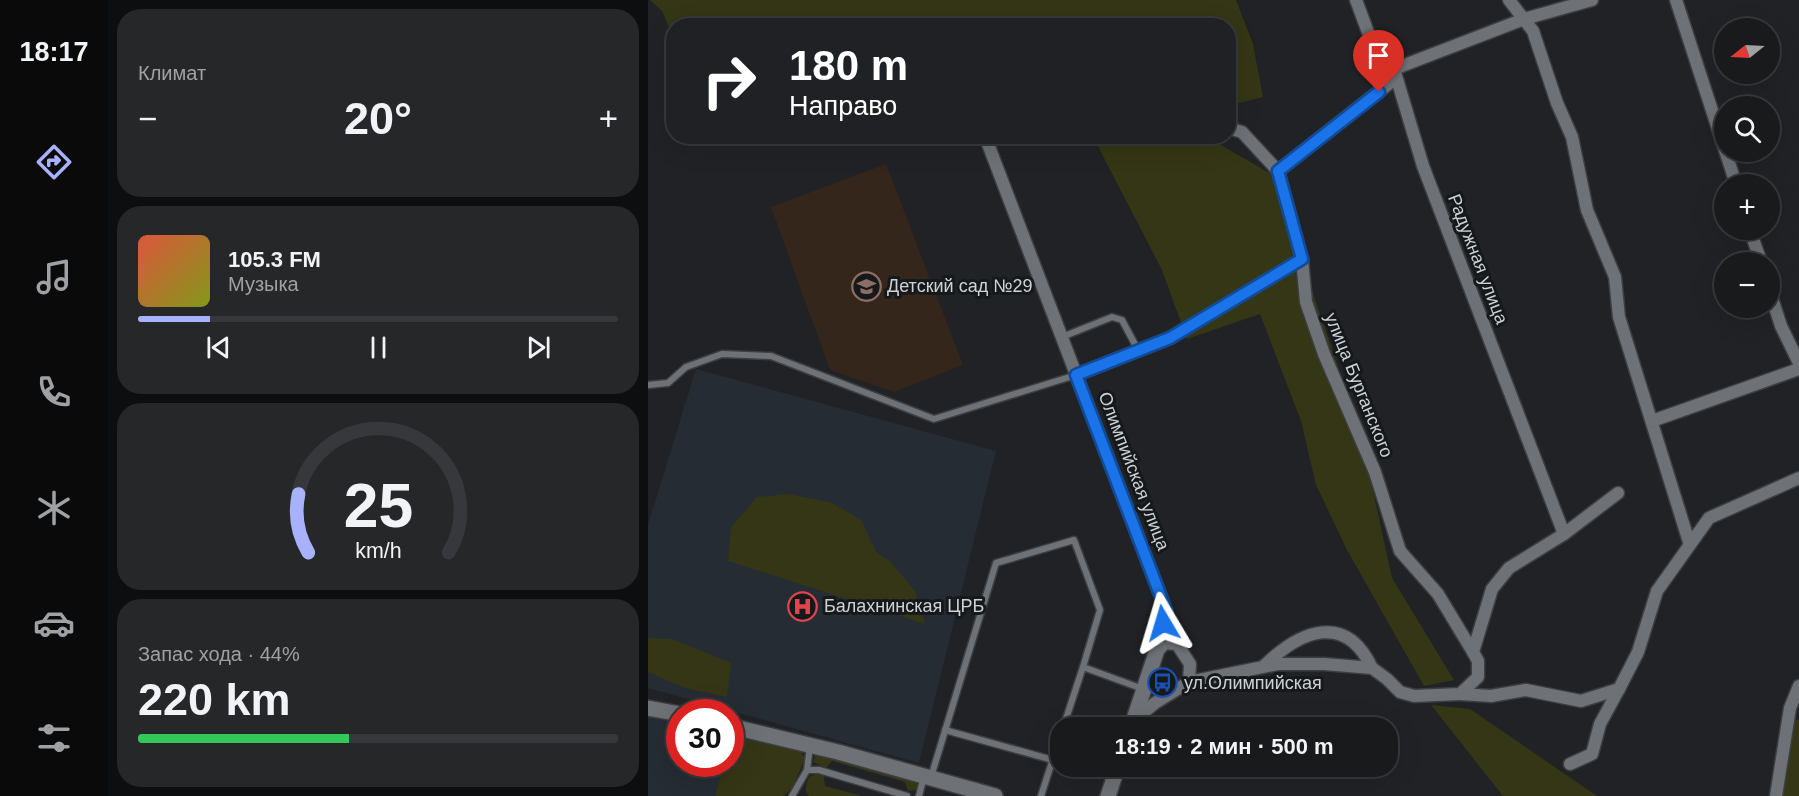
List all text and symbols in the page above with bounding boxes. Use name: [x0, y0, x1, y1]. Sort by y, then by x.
north arrow: [1714, 18, 1780, 84]
map controls: [1714, 18, 1780, 318]
pin: [1353, 30, 1404, 92]
text: 18:17: [19, 37, 89, 67]
icon: arrive: [1362, 39, 1395, 72]
icon: right: [690, 42, 768, 120]
text: 180 m: [789, 42, 908, 89]
text: Климат: [138, 62, 206, 84]
text: Направо: [789, 91, 897, 121]
text: 20°: [344, 93, 412, 144]
button: search: [1714, 96, 1780, 162]
text: −: [138, 100, 157, 137]
text: +: [599, 100, 618, 137]
icon: directions: [33, 141, 75, 183]
button: +: [1714, 174, 1780, 240]
street label: Радужная улица: [1444, 191, 1512, 328]
text: 105.3 FM: [228, 247, 321, 272]
button: −: [1714, 252, 1780, 318]
icon: music: [33, 256, 75, 298]
school or university icon: Детский сад №29: [850, 270, 882, 302]
text: Музыка: [228, 273, 299, 295]
place label: Детский сад №29: [887, 276, 1032, 296]
street label: улица Бурганского: [1321, 310, 1397, 460]
icon: previous: [202, 331, 235, 364]
icon: pause: [362, 331, 395, 364]
icon: next: [522, 331, 555, 364]
icon: phone: [33, 371, 75, 413]
street label: Олимпийская улица: [1095, 389, 1174, 554]
text: 25: [343, 472, 413, 541]
icon: climate: [33, 487, 75, 529]
text: km/h: [355, 540, 401, 564]
hospital icon: Балахнинская ЦРБ: [787, 590, 819, 622]
position arrow: [1131, 591, 1195, 655]
place label: Балахнинская ЦРБ: [824, 596, 984, 616]
icon: car: [33, 602, 75, 644]
text: Запас хода · 44%: [138, 643, 300, 665]
bus stop icon: ул.Олимпийская: [1147, 667, 1179, 699]
place label: ул.Олимпийская: [1184, 673, 1322, 693]
text: 220 km: [138, 674, 291, 725]
speed limit sign: 30: [666, 699, 744, 777]
icon: filters: [33, 717, 75, 759]
text: 18:19 · 2 мин · 500 m: [1114, 734, 1334, 759]

